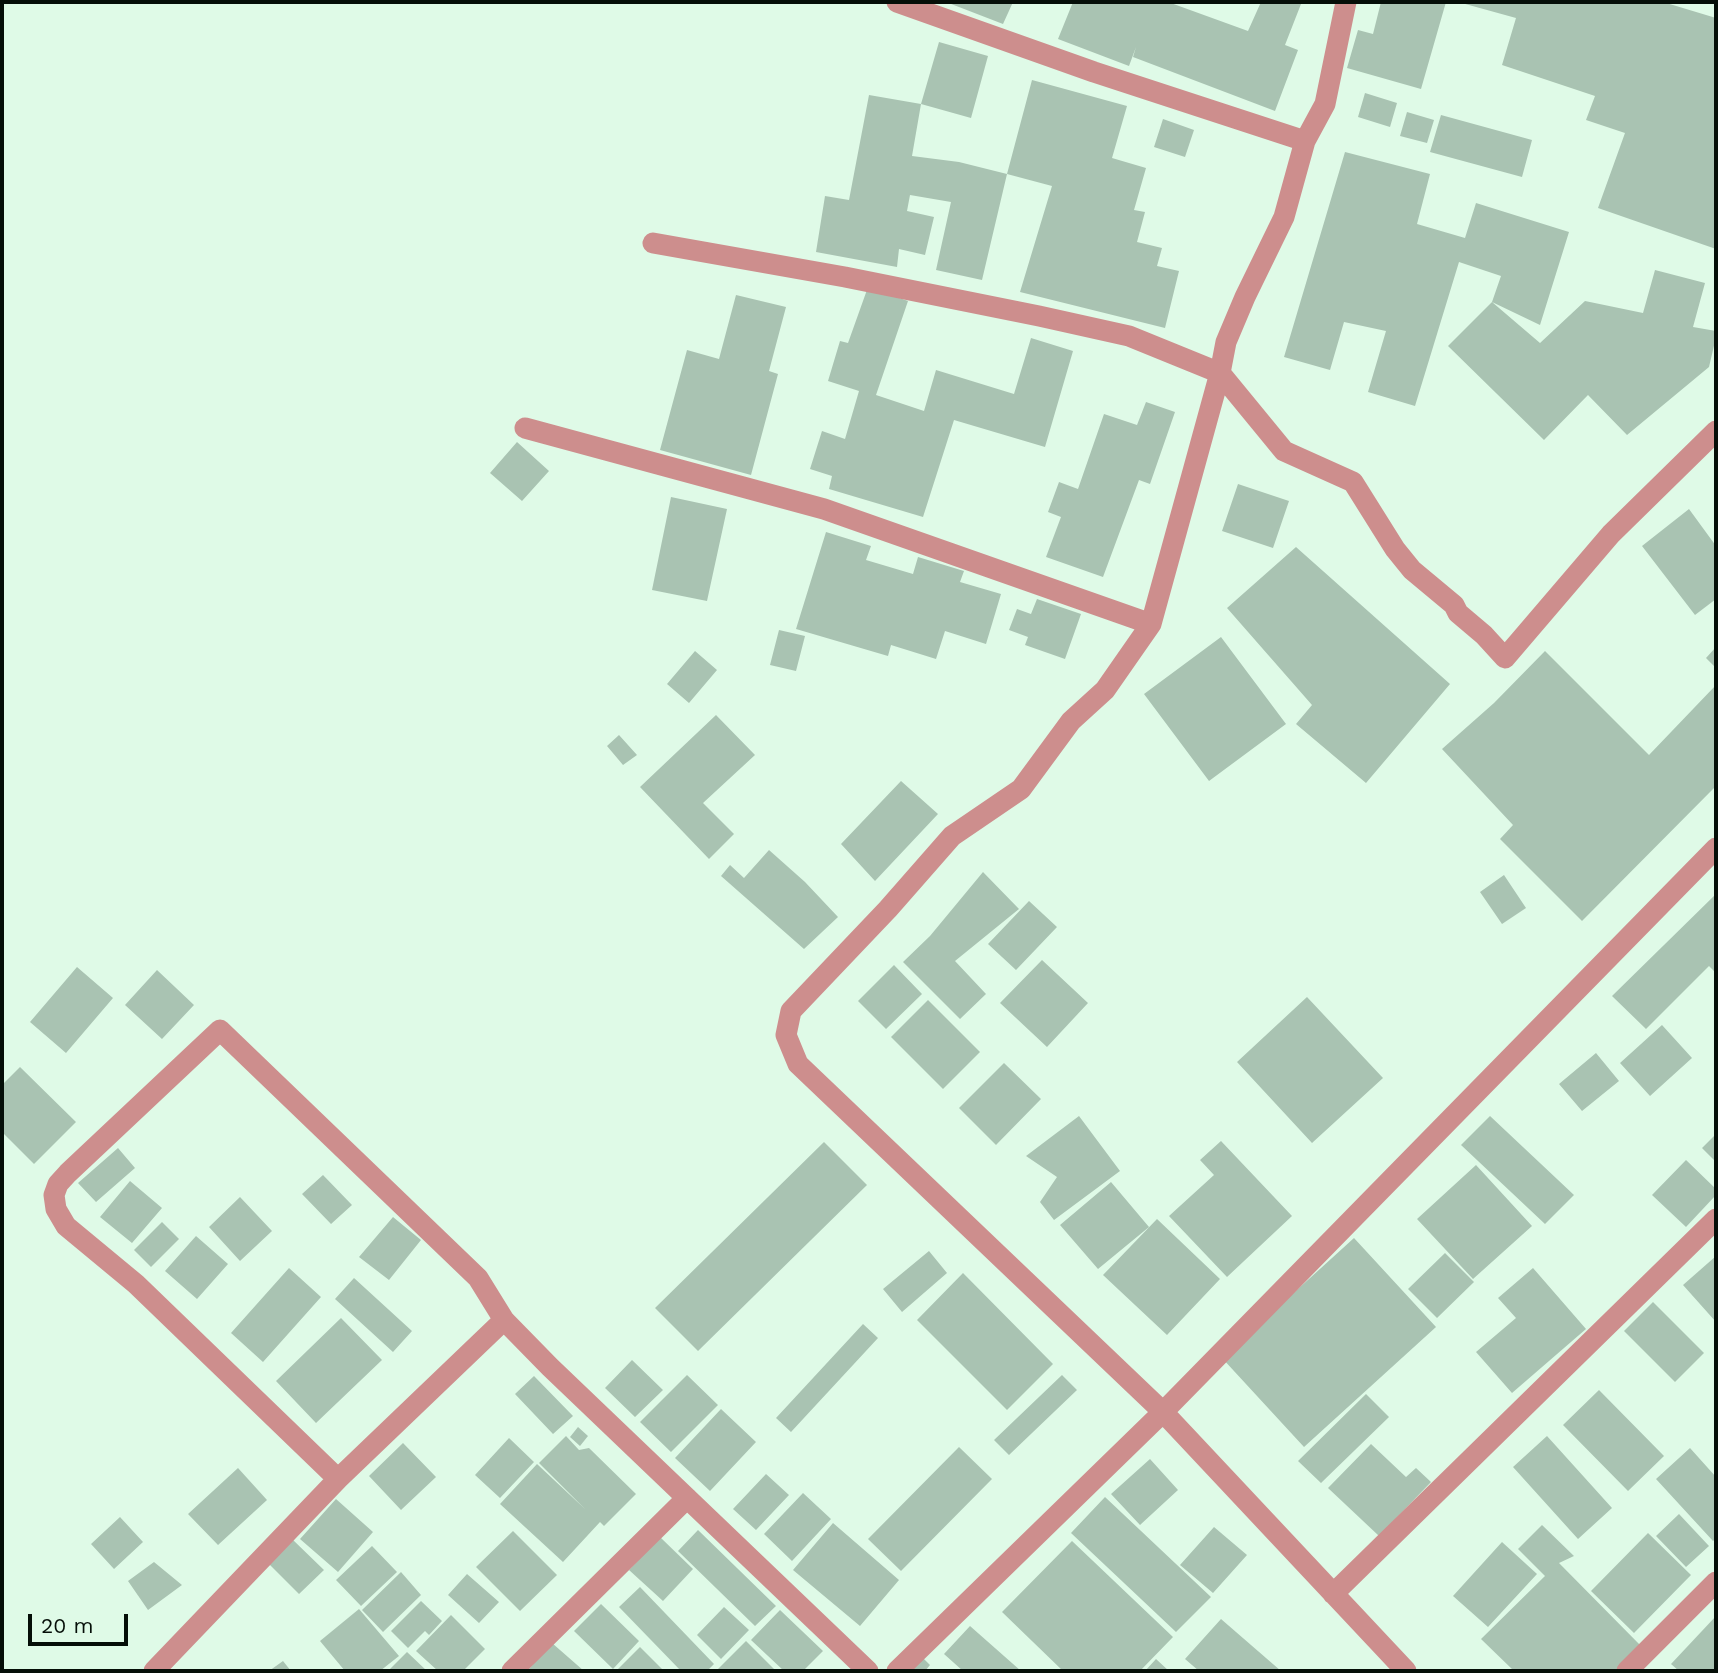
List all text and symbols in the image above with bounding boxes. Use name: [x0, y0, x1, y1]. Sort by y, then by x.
scale bar: [32, 1600, 131, 1644]
text: 20 m: [41, 1613, 93, 1638]

